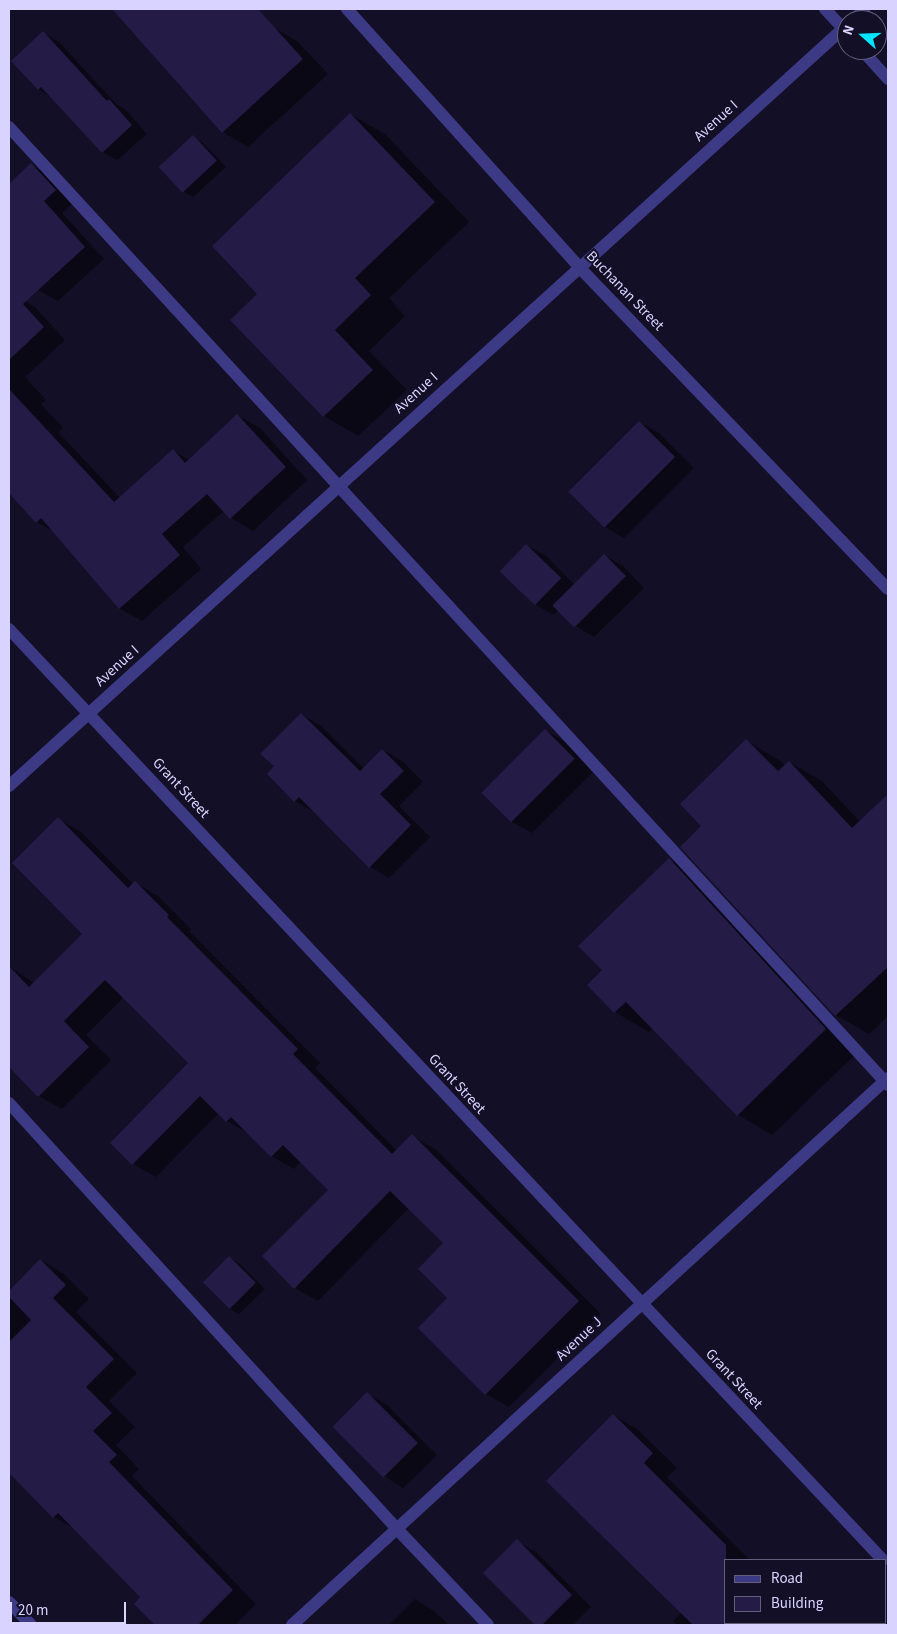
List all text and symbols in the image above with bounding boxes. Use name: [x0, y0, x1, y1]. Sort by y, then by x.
north arrow: [837, 10, 887, 60]
text: N: [838, 22, 860, 38]
street label: Avenue I: [690, 97, 742, 145]
street label: Buchanan Street: [582, 247, 668, 335]
street label: Avenue I: [390, 369, 442, 417]
street label: Avenue I: [91, 642, 143, 690]
street label: Grant Street: [149, 754, 213, 822]
street label: Grant Street: [425, 1050, 489, 1118]
street label: Avenue J: [552, 1313, 606, 1365]
street label: Grant Street: [702, 1345, 766, 1413]
legend: [724, 1559, 887, 1624]
text: Road: [771, 1568, 803, 1589]
scale bar: [12, 1592, 129, 1624]
text: Building: [771, 1593, 823, 1614]
text: 20 m: [18, 1600, 48, 1621]

